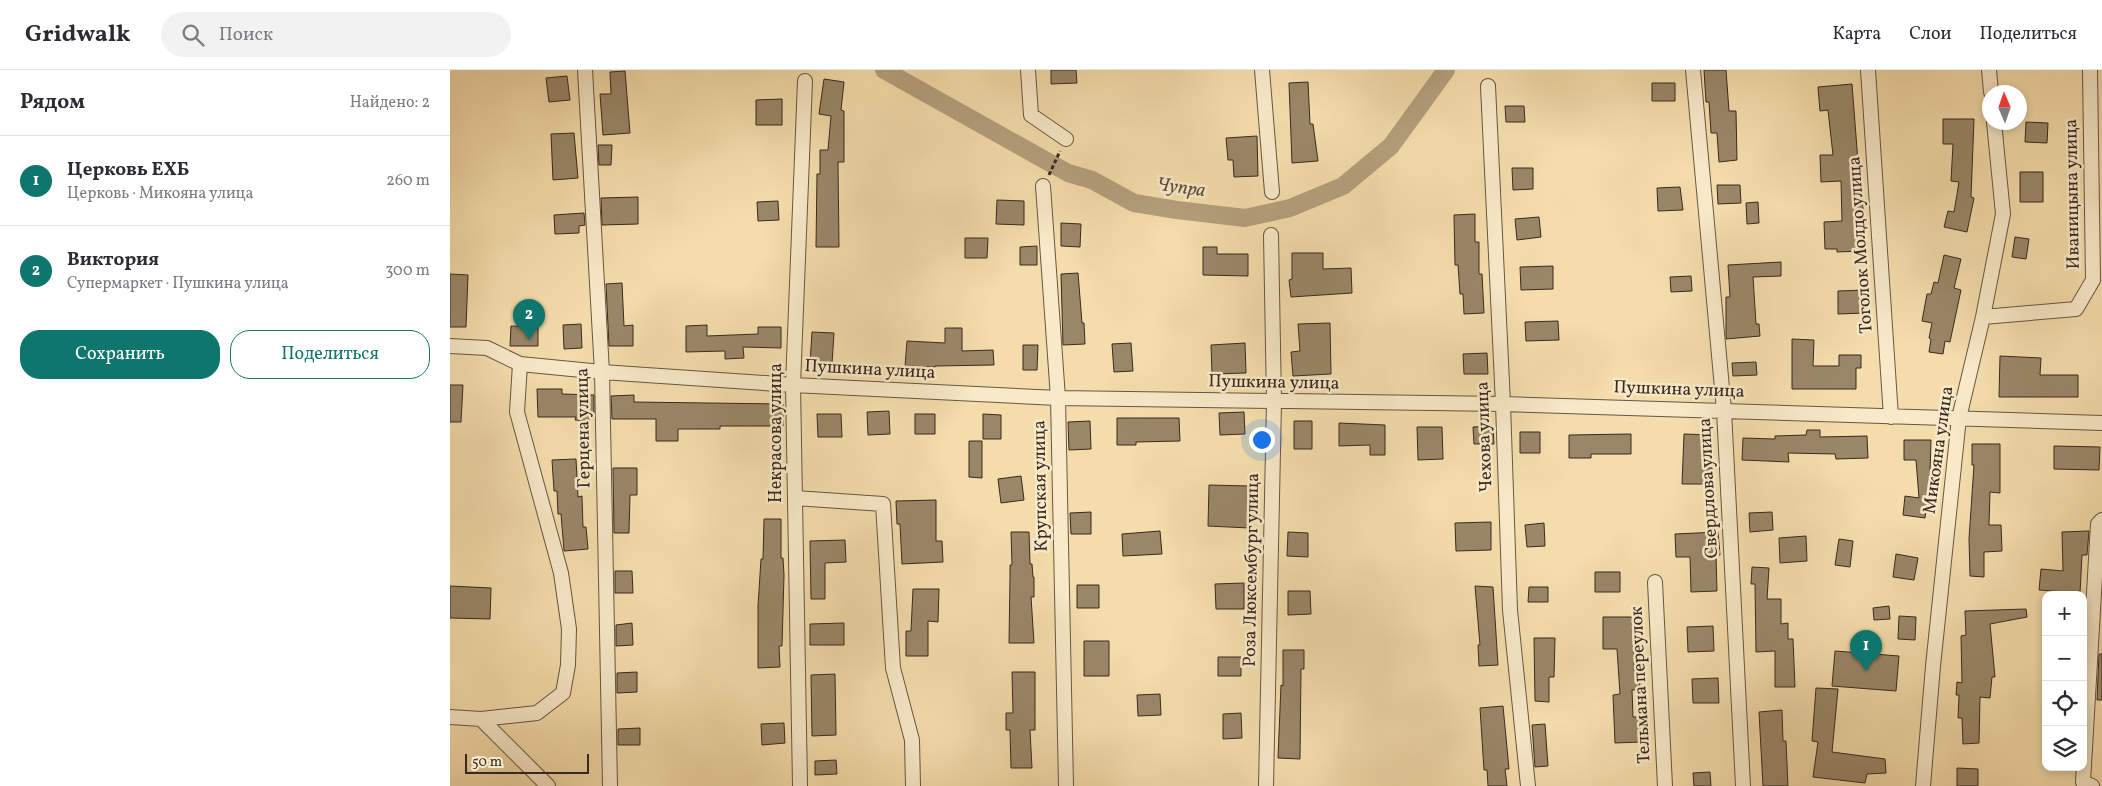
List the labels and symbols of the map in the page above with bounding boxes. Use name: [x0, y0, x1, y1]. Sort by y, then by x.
north arrow: [1982, 85, 2027, 130]
street label: Иваницына улица: [2059, 118, 2087, 269]
street label: Тоголок Молдо улица: [1842, 156, 1880, 334]
water label: Чупра: [1155, 172, 1207, 204]
pin: 2: [513, 299, 545, 340]
street label: Пушкина улица: [804, 354, 936, 386]
street label: Некрасова улица: [764, 363, 789, 503]
street label: Герцена улица: [570, 368, 598, 488]
street label: Пушкина улица: [1208, 369, 1340, 397]
street label: Пушкина улица: [1613, 375, 1745, 405]
street label: Чехова улица: [1471, 381, 1499, 493]
street label: Микояна улица: [1918, 384, 1960, 516]
street label: Свердлова улица: [1693, 417, 1725, 559]
street label: Крупская улица: [1027, 420, 1055, 552]
your location: [1249, 427, 1275, 453]
street label: Роза Люксембург улица: [1238, 473, 1266, 667]
street label: Тельмана переулок: [1624, 605, 1658, 764]
pin: 1: [1850, 630, 1882, 671]
scale bar: [465, 751, 589, 774]

